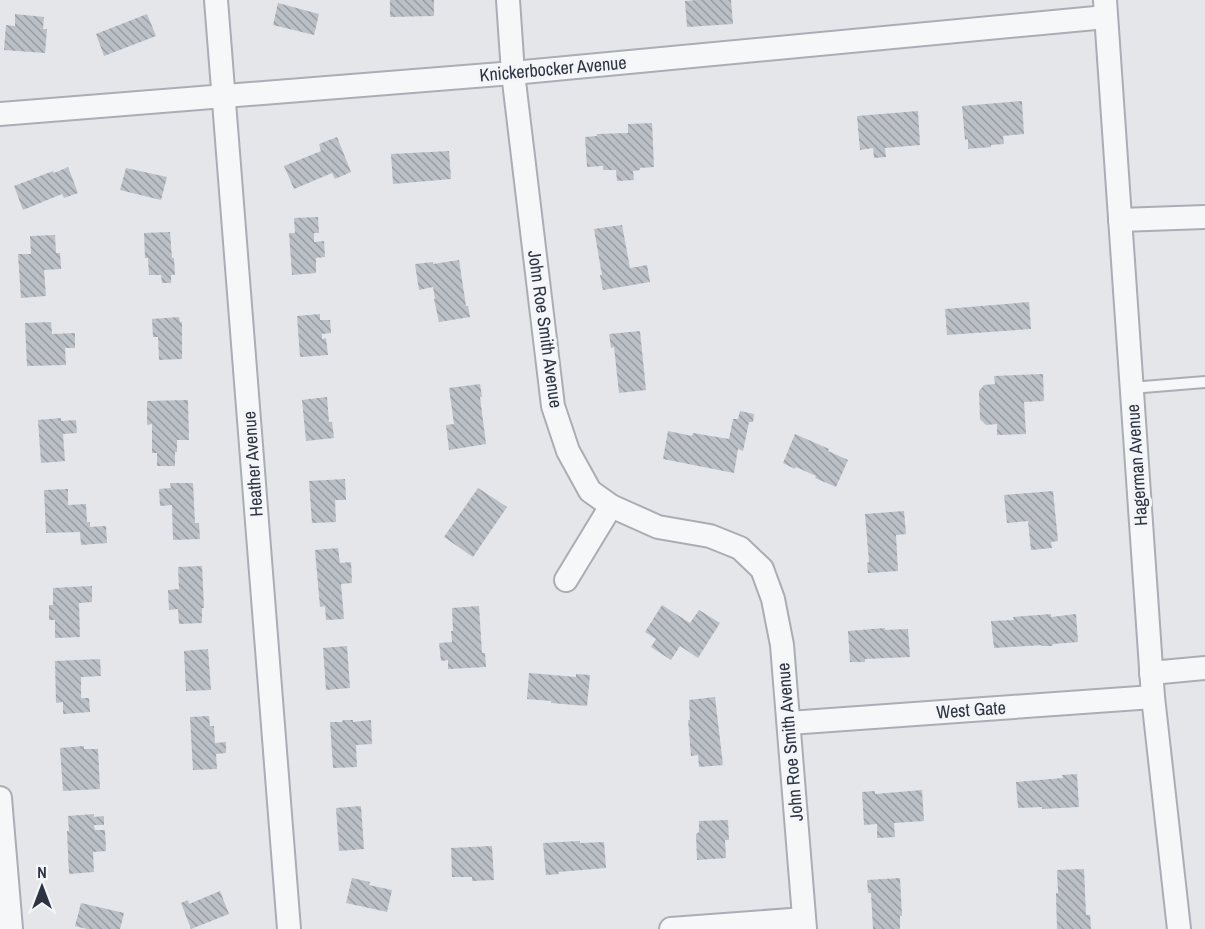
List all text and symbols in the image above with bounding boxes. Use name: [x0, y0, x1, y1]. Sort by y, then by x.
street label: Knickerbocker Avenue: [478, 50, 627, 87]
street label: John Roe Smith Avenue: [522, 248, 569, 409]
street label: Hagerman Avenue: [1120, 403, 1153, 527]
street label: Heather Avenue: [236, 410, 269, 518]
street label: John Roe Smith Avenue: [770, 662, 809, 822]
street label: West Gate: [935, 695, 1006, 724]
north arrow: [12, 857, 72, 917]
text: N: [37, 861, 47, 883]

